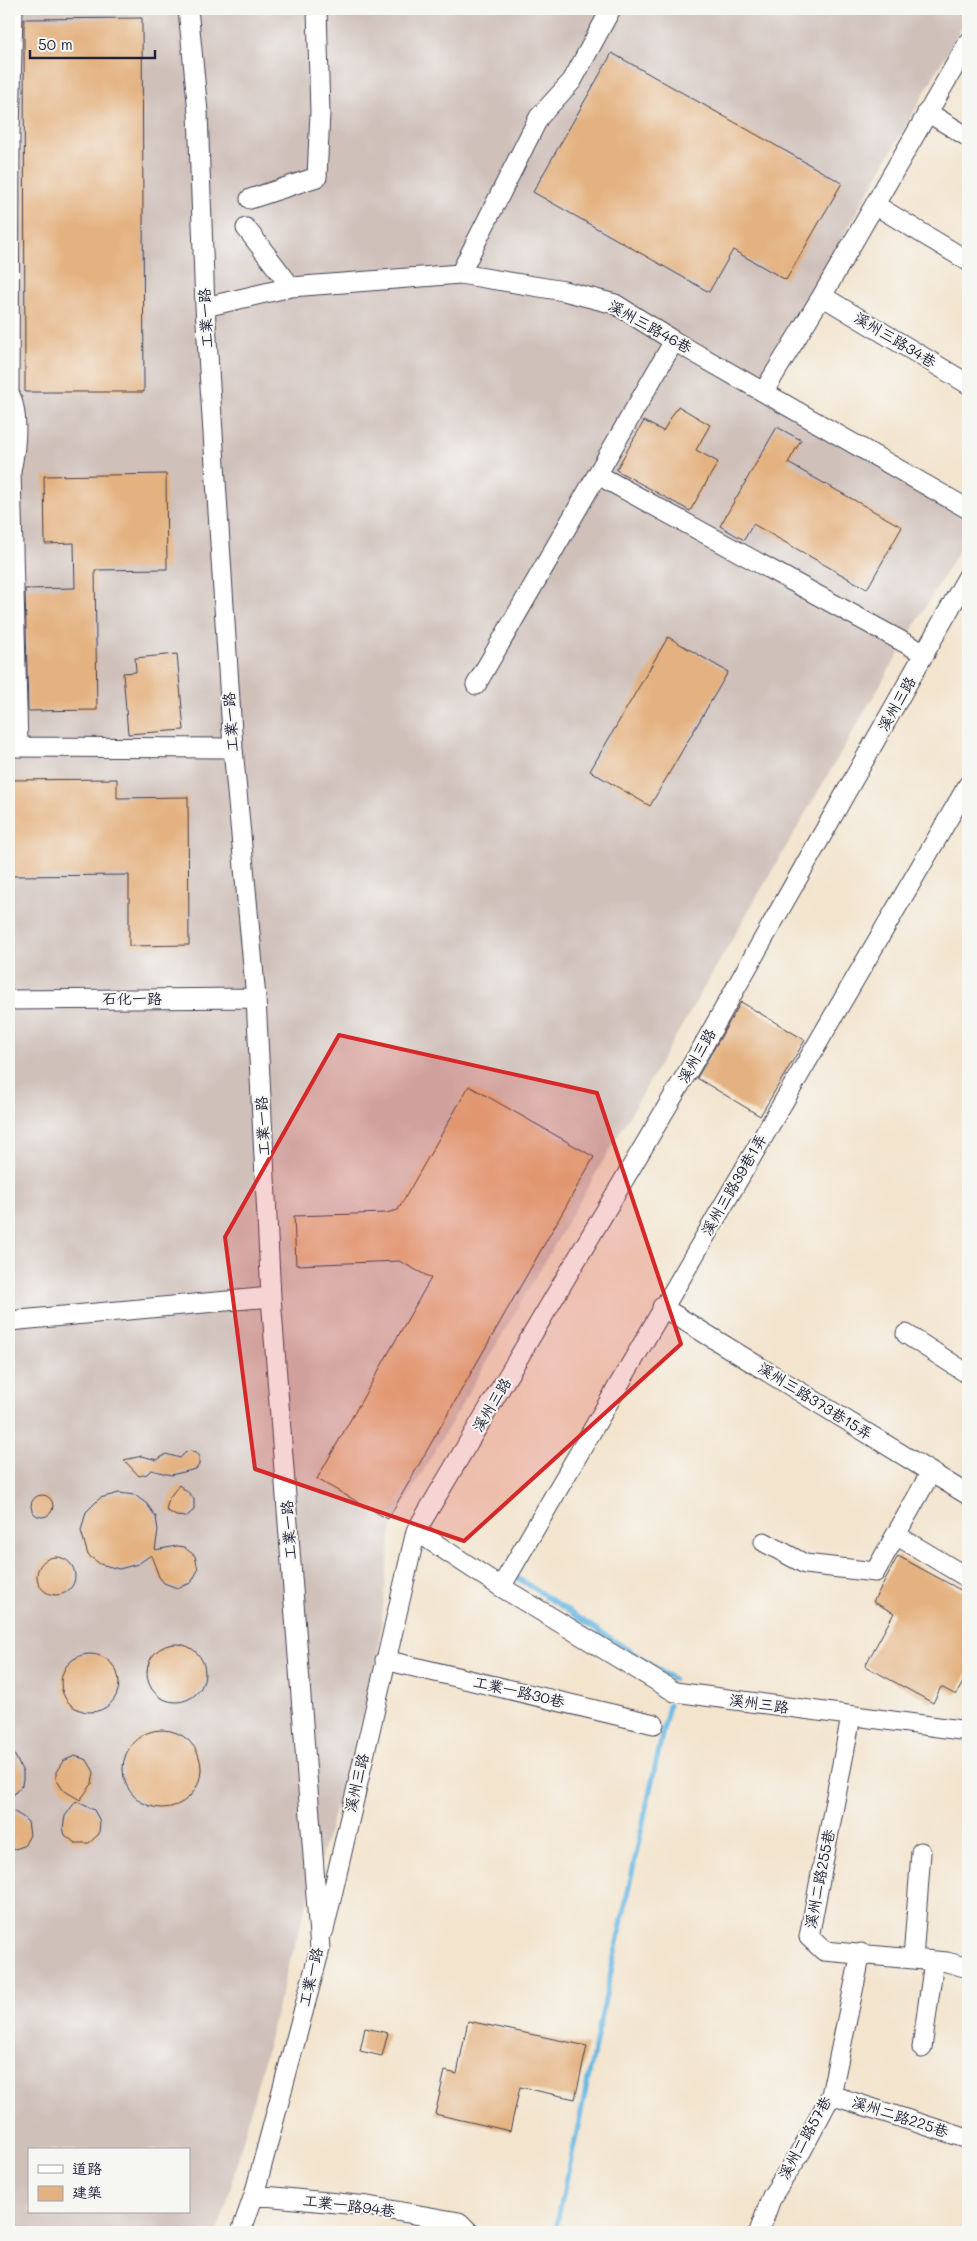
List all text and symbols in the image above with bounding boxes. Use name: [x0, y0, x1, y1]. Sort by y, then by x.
scale bar: [30, 28, 155, 60]
text: 50 m: [38, 34, 73, 54]
street label: 工業一路: [193, 288, 217, 349]
street label: 溪州三路46巷: [605, 295, 696, 357]
street label: 溪州三路34巷: [851, 307, 940, 372]
street label: 溪州三路: [872, 673, 920, 734]
street label: 工業一路: [218, 691, 242, 753]
street label: 石化一路: [102, 988, 162, 1008]
street label: 溪州三路: [672, 1025, 720, 1086]
street label: 工業一路: [250, 1096, 274, 1157]
street label: 溪州三路39巷1弄: [696, 1130, 770, 1239]
street label: 溪州三路373巷15弄: [755, 1357, 877, 1443]
street label: 溪州三路: [467, 1374, 515, 1435]
street label: 工業一路: [276, 1499, 300, 1561]
street label: 工業一路30巷: [472, 1671, 567, 1711]
street label: 溪州三路: [728, 1689, 790, 1717]
street label: 溪州三路: [340, 1751, 373, 1814]
street label: 溪州二路255巷: [800, 1827, 838, 1930]
street label: 工業一路: [294, 1945, 327, 2008]
street label: 溪州二路225巷: [849, 2091, 951, 2141]
street label: 溪州二路57巷: [773, 2092, 835, 2183]
legend: [28, 2148, 190, 2214]
text: 道路: [72, 2158, 102, 2178]
text: 建築: [72, 2182, 102, 2202]
street label: 工業一路94巷: [302, 2189, 396, 2221]

